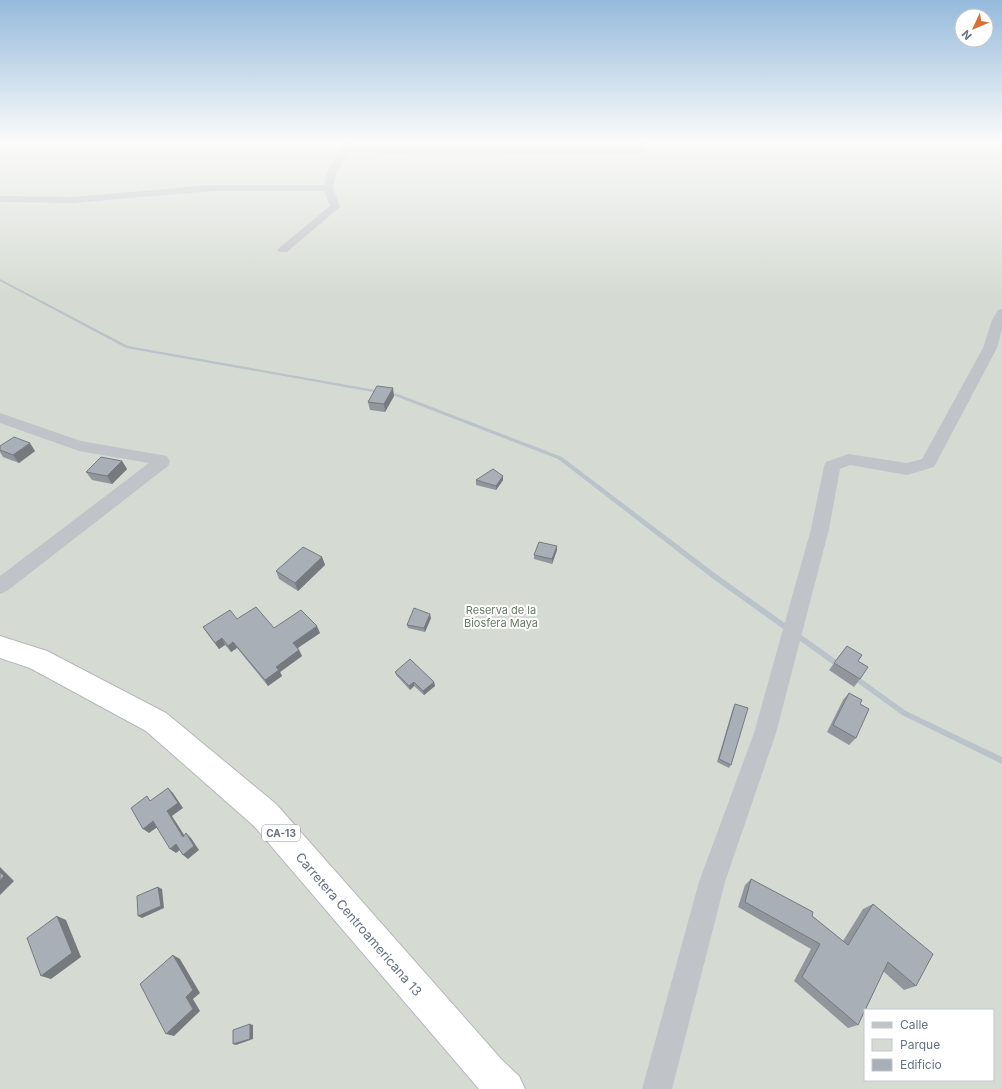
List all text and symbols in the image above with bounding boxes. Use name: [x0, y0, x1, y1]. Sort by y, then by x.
north arrow: [954, 8, 994, 48]
text: N: [959, 27, 975, 43]
park label: Reserva de la Biosfera Maya: [464, 603, 538, 630]
road number: CA-13: [262, 825, 300, 841]
street label: Carretera Centroamericana 13: [292, 849, 426, 999]
legend: [864, 1009, 994, 1081]
text: Calle: [900, 1017, 928, 1032]
text: Parque: [900, 1037, 940, 1052]
text: Edificio: [900, 1057, 942, 1072]

